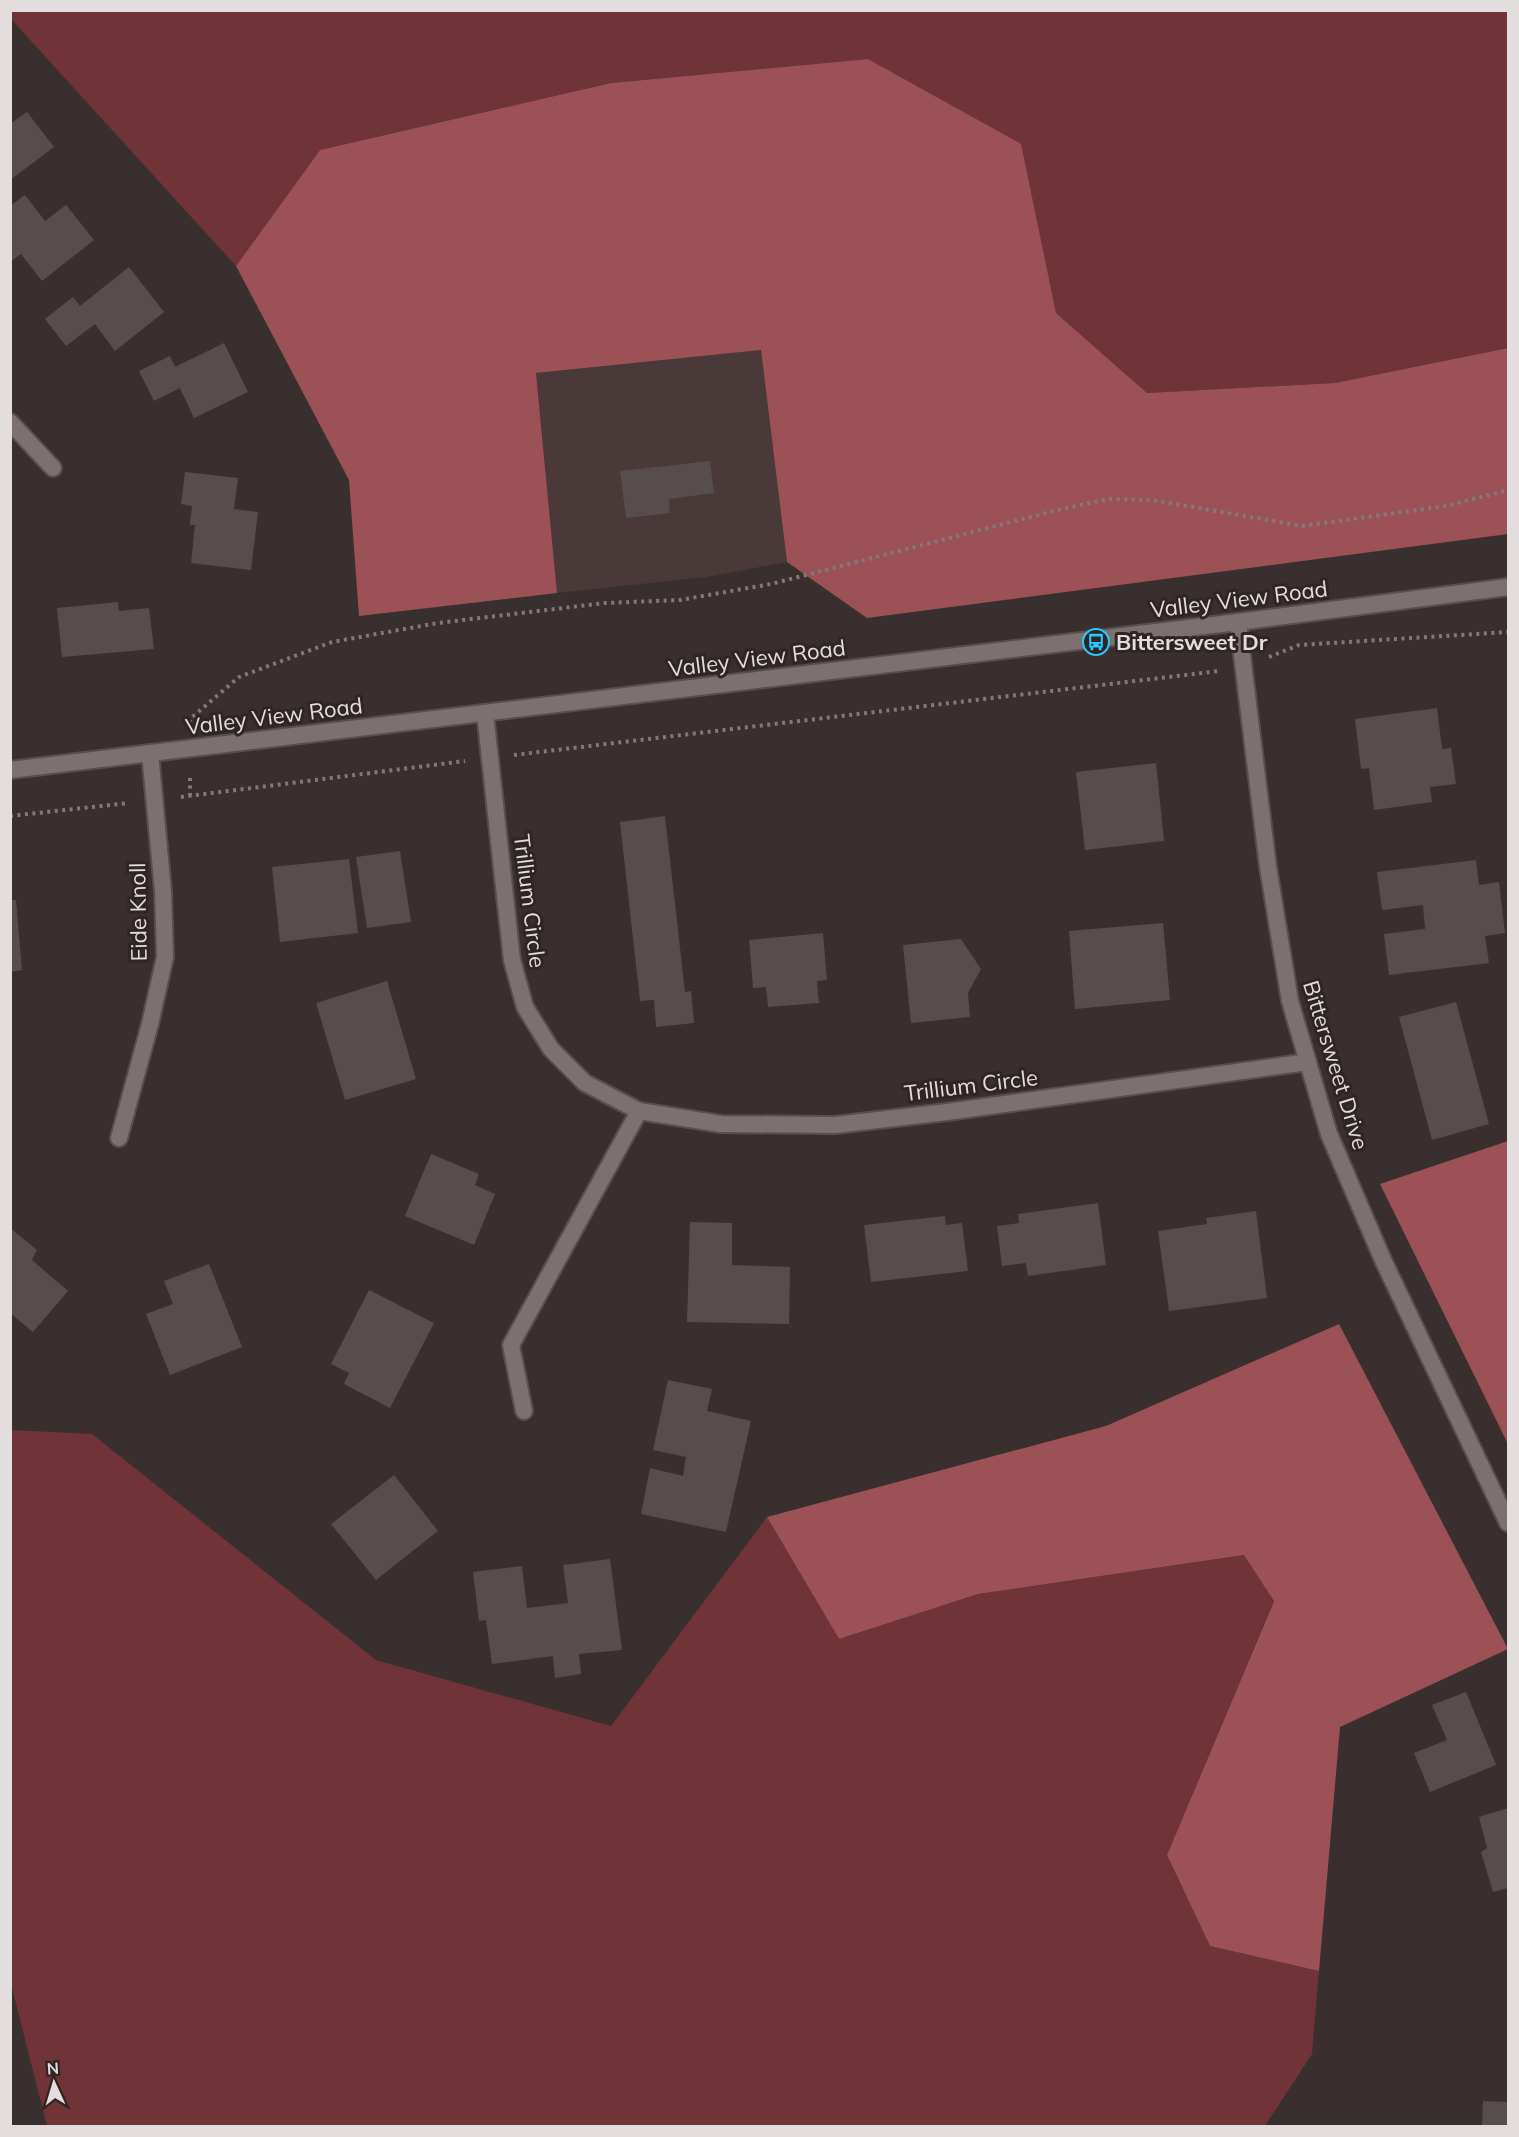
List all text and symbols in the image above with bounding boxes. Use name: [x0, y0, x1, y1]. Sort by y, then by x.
street label: Valley View Road: [1149, 574, 1329, 624]
bus stop icon: Bittersweet Dr: [1081, 627, 1111, 657]
place label: Bittersweet Dr: [1116, 628, 1268, 656]
street label: Valley View Road: [667, 633, 847, 683]
street label: Valley View Road: [184, 691, 364, 741]
street label: Trillium Circle: [508, 833, 552, 969]
street label: Eide Knoll: [123, 862, 153, 962]
street label: Bittersweet Drive: [1297, 977, 1375, 1153]
street label: Trillium Circle: [903, 1063, 1039, 1107]
north arrow: [24, 2053, 84, 2113]
text: N: [46, 2058, 60, 2078]

